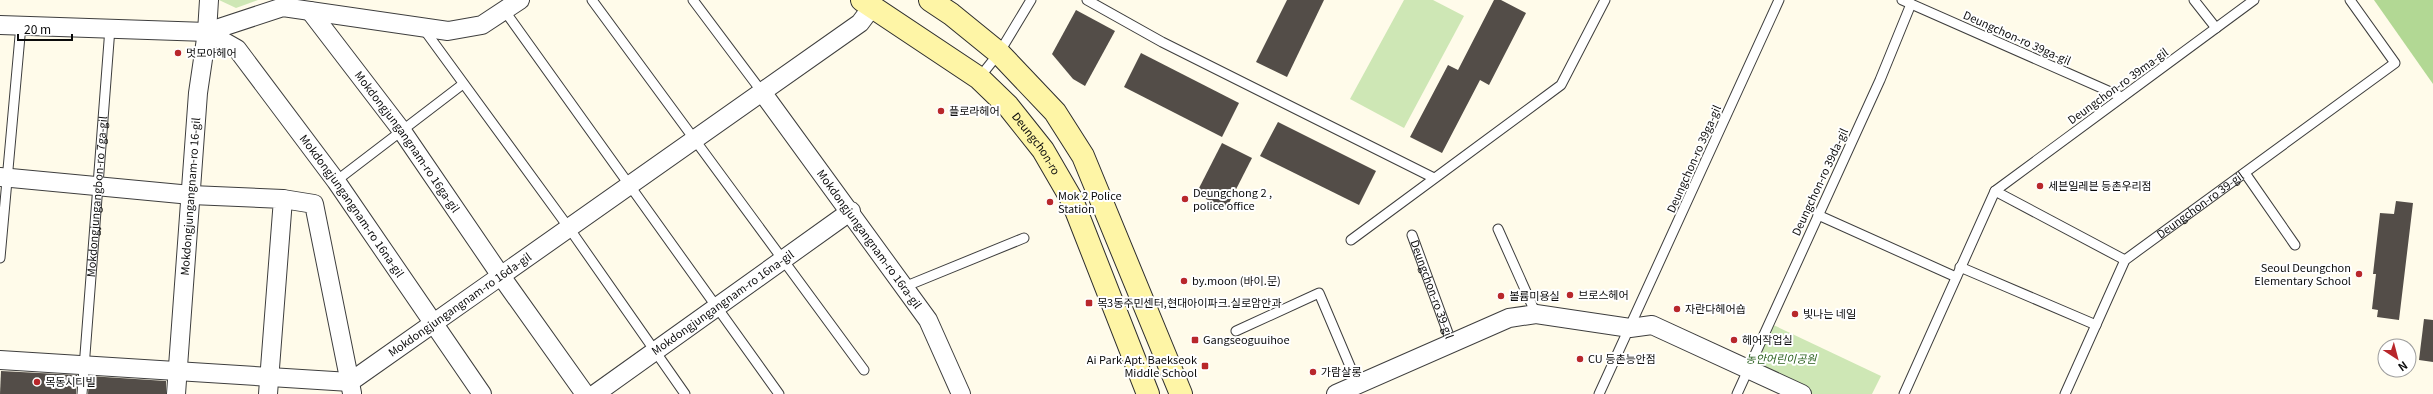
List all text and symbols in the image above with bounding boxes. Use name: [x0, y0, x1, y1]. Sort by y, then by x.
street label: Deungchon-ro 39ga-gil: [1961, 6, 2074, 68]
scale bar: [18, 16, 72, 42]
text: 20 m: [24, 20, 51, 37]
street label: Deungchon-ro 39ma-gil: [2064, 43, 2171, 127]
place label: 멋모아헤어: [186, 44, 237, 60]
marker: 멋모아헤어: [173, 48, 183, 58]
street label: Mokdongjungangnam-ro 16ga-gil: [352, 67, 464, 215]
place label: 플로라헤어: [949, 102, 1000, 118]
street label: Deungchon-ro 39ga-gil: [1662, 102, 1724, 215]
marker: 플로라헤어: [936, 106, 946, 116]
street label: Deungchon-ro: [1009, 108, 1065, 178]
street label: Mokdongjungangbon-ro 7ga-gil: [82, 115, 110, 278]
street label: Mokdongjungangnam-ro 16-gil: [176, 117, 203, 276]
street label: Deungchon-ro 39da-gil: [1787, 125, 1851, 238]
street label: Mokdongjungangnam-ro 16na-gil: [297, 131, 409, 280]
street label: Mokdongjungangnam-ro 16ra-gil: [814, 166, 926, 311]
street label: Deungchon-ro 39-gil: [2153, 167, 2247, 241]
place label: 세븐일레븐 등촌우리점: [2048, 177, 2152, 193]
marker: 세븐일레븐 등촌우리점: [2035, 181, 2045, 191]
place label: Deungchong 2 , police office: [1193, 184, 1272, 213]
place label: Mok 2 Police Station: [1058, 187, 1122, 216]
marker: Deungchong 2 , police office: [1180, 194, 1190, 204]
marker: Mok 2 Police Station: [1045, 197, 1055, 207]
street label: Deungchon-ro 39-gil: [1407, 237, 1458, 341]
street label: Mokdongjungangnam-ro 16na-gil: [648, 246, 797, 358]
street label: Mokdongjungangnam-ro 16da-gil: [385, 248, 534, 360]
place label: Seoul Deungchon Elementary School: [2254, 259, 2351, 288]
marker: Seoul Deungchon Elementary School: [2354, 269, 2364, 279]
place label: by.moon (바이.문): [1192, 272, 1281, 288]
marker: by.moon (바이.문): [1179, 276, 1189, 286]
place label: 브로스헤어: [1578, 286, 1629, 302]
place label: 볼륨미용실: [1509, 287, 1560, 303]
marker: 브로스헤어: [1565, 290, 1575, 300]
marker: 볼륨미용실: [1496, 291, 1506, 301]
place label: 목3동주민센터,현대아이파크.실로암안과: [1097, 294, 1281, 310]
marker: 목3동주민센터,현대아이파크.실로암안과: [1084, 298, 1094, 308]
place label: 자란다헤어숍: [1685, 300, 1746, 316]
marker: 자란다헤어숍: [1672, 304, 1682, 314]
place label: 빛나는 네일: [1803, 305, 1856, 321]
marker: 빛나는 네일: [1790, 309, 1800, 319]
place label: Gangseoguuihoe: [1203, 331, 1290, 347]
place label: 헤어작업실: [1742, 331, 1793, 347]
marker: Gangseoguuihoe: [1190, 335, 1200, 345]
marker: 헤어작업실: [1729, 335, 1739, 345]
north arrow: [2377, 338, 2417, 378]
place label: CU 등촌능안점: [1588, 350, 1656, 366]
park label: 농안어린이공원: [1746, 350, 1817, 366]
place label: Ai Park Apt. Baekseok Middle School: [1087, 351, 1197, 380]
marker: CU 등촌능안점: [1575, 354, 1585, 364]
text: N: [2395, 358, 2412, 376]
marker: Ai Park Apt. Baekseok Middle School: [1200, 361, 1210, 371]
place label: 가람살롱: [1321, 363, 1361, 379]
marker: 가람살롱: [1308, 367, 1318, 377]
place label: 목동시티빌: [45, 373, 96, 389]
marker: 목동시티빌: [32, 377, 42, 387]

